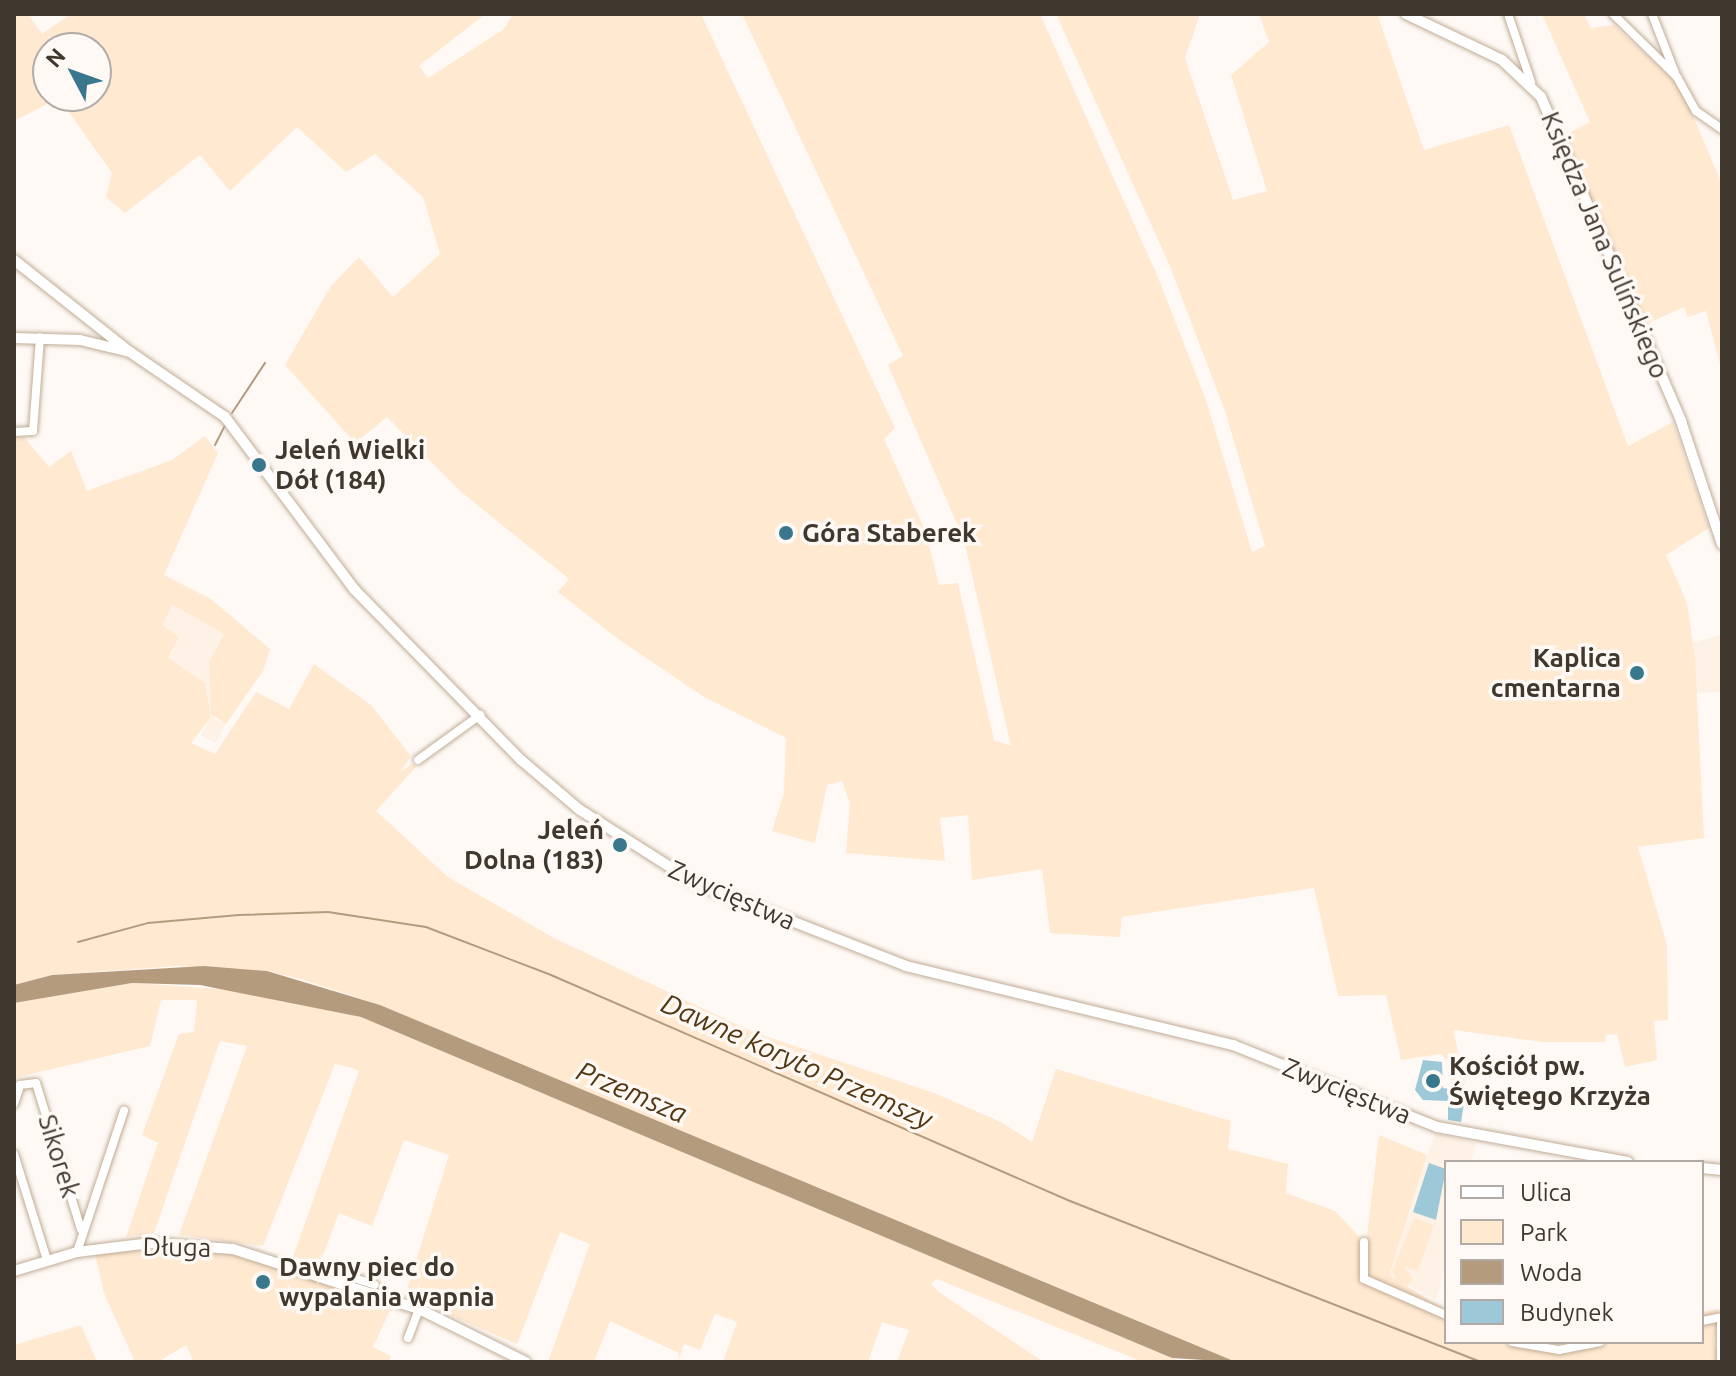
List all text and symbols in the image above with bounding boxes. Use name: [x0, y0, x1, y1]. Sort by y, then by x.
north arrow: [32, 32, 112, 112]
text: N: [40, 43, 70, 72]
street label: Księdza Jana Sulińskiego: [1535, 107, 1675, 383]
place label: Jeleń Wielki Dół (184): [275, 434, 425, 496]
marker: Jeleń Wielki Dół (184): [250, 456, 268, 474]
place label: Góra Staberek: [802, 517, 977, 549]
marker: Góra Staberek: [777, 524, 795, 542]
place label: Kaplica cmentarna: [1491, 642, 1621, 704]
marker: Kaplica cmentarna: [1628, 664, 1646, 682]
place label: Jeleń Dolna (183): [464, 814, 604, 876]
marker: Jeleń Dolna (183): [611, 836, 629, 854]
street label: Zwycięstwa: [664, 853, 800, 937]
water label: Dawne koryto Przemszy: [656, 986, 938, 1136]
place label: Kościół pw. Świętego Krzyża: [1449, 1050, 1651, 1112]
street label: Zwycięstwa: [1278, 1051, 1416, 1131]
water label: Przemsza: [572, 1054, 692, 1130]
marker: Kościół pw. Świętego Krzyża: [1424, 1072, 1442, 1090]
street label: Sikorek: [32, 1111, 86, 1201]
legend: [1444, 1160, 1704, 1344]
text: Ulica: [1520, 1179, 1572, 1206]
text: Park: [1520, 1219, 1568, 1246]
street label: Długa: [143, 1231, 211, 1263]
place label: Dawny piec do wypalania wapnia: [279, 1251, 495, 1312]
text: Woda: [1520, 1259, 1582, 1286]
marker: Dawny piec do wypalania wapnia: [254, 1273, 272, 1291]
text: Budynek: [1520, 1299, 1614, 1326]

